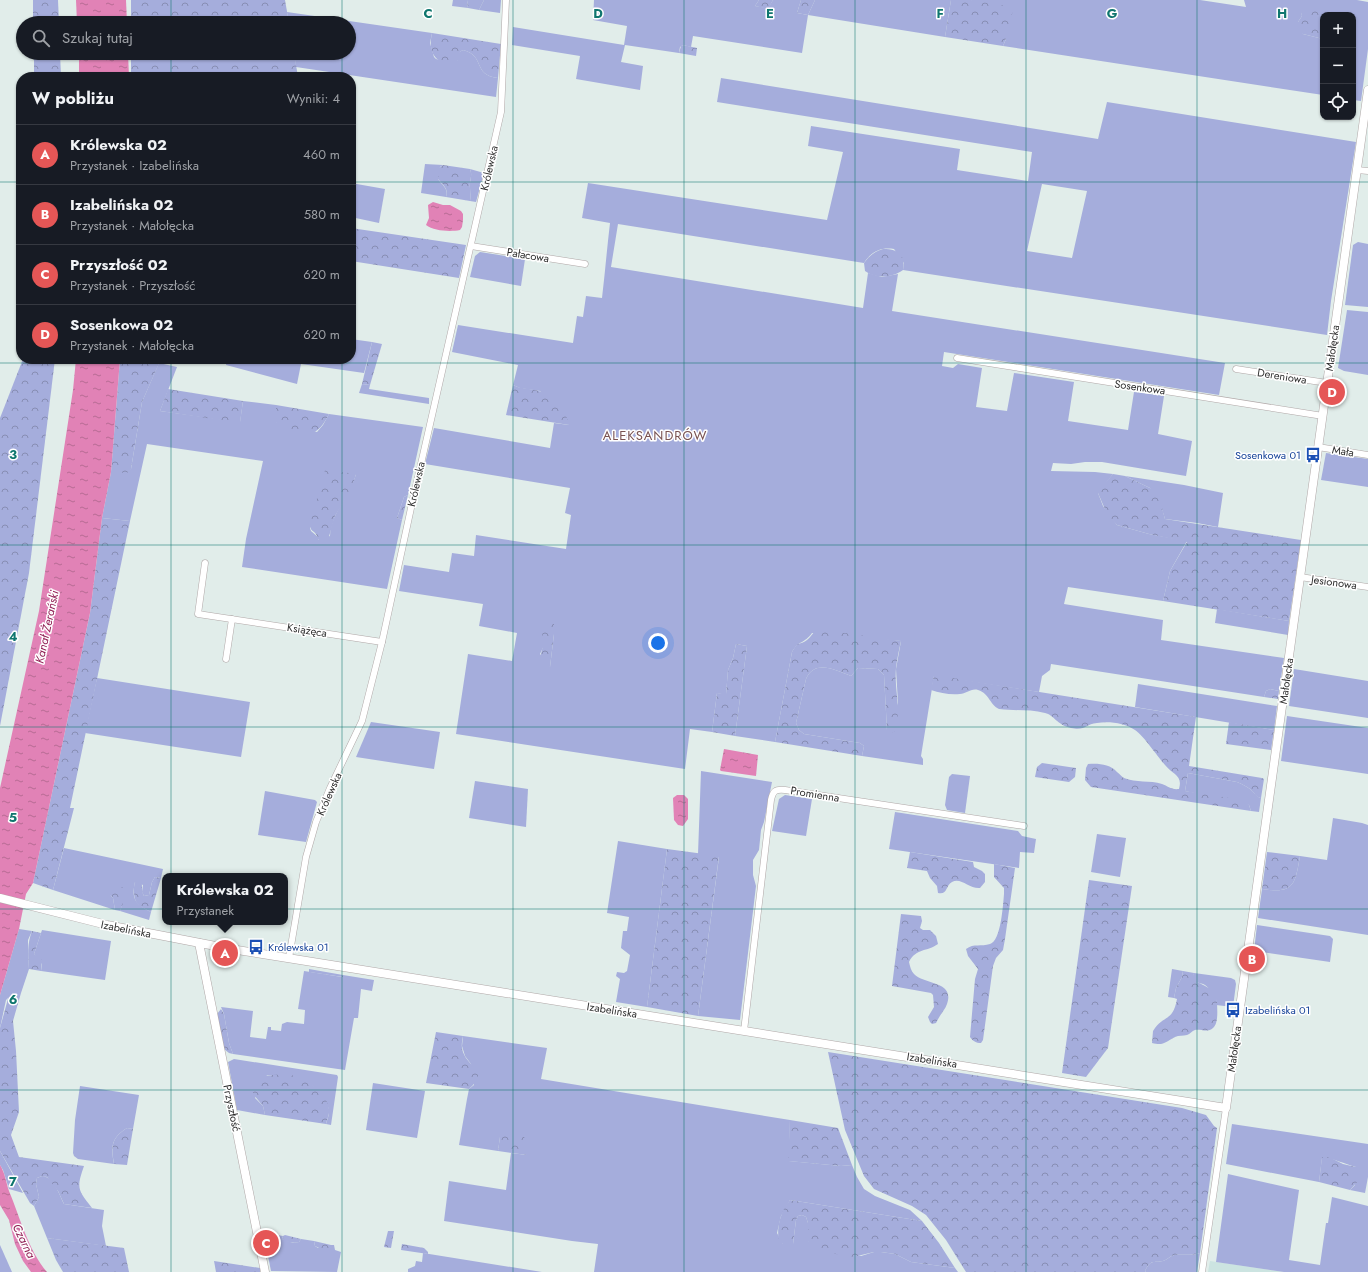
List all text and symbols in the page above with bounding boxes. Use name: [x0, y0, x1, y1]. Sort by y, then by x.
text: C: [423, 4, 433, 23]
text: D: [593, 4, 603, 23]
text: E: [766, 4, 774, 23]
text: F: [936, 4, 944, 23]
text: G: [1107, 4, 1118, 23]
text: H: [1277, 4, 1287, 23]
map controls: [1320, 12, 1356, 120]
button: +: [1320, 12, 1356, 48]
search box: [16, 16, 356, 60]
icon: search: [30, 27, 52, 49]
text: Szukaj tutaj: [62, 27, 133, 49]
button: −: [1320, 48, 1356, 84]
button: locate: [1320, 84, 1356, 120]
text: W pobliżu: [32, 86, 114, 110]
text: Wyniki: 4: [287, 89, 340, 108]
text: Królewska 02: [70, 134, 167, 156]
street label: Królewska: [476, 144, 502, 192]
text: A: [40, 145, 50, 164]
text: 460 m: [303, 145, 340, 164]
text: Przystanek · Izabelińska: [70, 156, 199, 175]
text: Izabelińska 02: [70, 194, 173, 216]
text: B: [41, 205, 49, 224]
text: 580 m: [304, 205, 340, 224]
text: Przystanek · Małołęcka: [70, 216, 194, 235]
street label: Pałacowa: [506, 244, 550, 266]
text: Przyszłość 02: [70, 254, 168, 276]
text: C: [40, 265, 50, 284]
text: 620 m: [303, 265, 340, 284]
text: Przystanek · Przyszłość: [70, 276, 196, 295]
text: Sosenkowa 02: [70, 314, 173, 336]
street label: Małołęcka: [1321, 324, 1343, 372]
text: D: [40, 325, 50, 344]
text: 620 m: [303, 325, 340, 344]
text: Przystanek · Małołęcka: [70, 336, 194, 355]
street label: Dereniowa: [1256, 364, 1308, 388]
street label: Sosenkowa: [1114, 376, 1166, 398]
pin: D: [1319, 377, 1345, 407]
district label: ALEKSANDRÓW: [603, 426, 707, 445]
street label: Mała: [1331, 441, 1355, 461]
text: 3: [9, 445, 17, 464]
bus stop icon: Sosenkowa 01: [1304, 446, 1322, 464]
place label: Sosenkowa 01: [1235, 447, 1301, 463]
street label: Królewska: [403, 460, 429, 508]
street label: Jesionowa: [1308, 571, 1358, 593]
water label: Kanał Żerański: [30, 588, 64, 665]
street label: Książęca: [286, 619, 328, 641]
text: 4: [8, 627, 18, 646]
your location: [648, 633, 668, 653]
street label: Małołęcka: [1275, 657, 1297, 705]
street label: Królewska: [312, 770, 346, 818]
street label: Promienna: [789, 782, 841, 806]
text: 5: [9, 808, 17, 827]
popup: [162, 873, 288, 925]
text: Królewska 02: [177, 879, 273, 901]
text: Przystanek: [177, 901, 234, 920]
street label: Izabelińska: [100, 916, 152, 942]
pin: A: [212, 938, 238, 968]
bus stop icon: Królewska 01: [247, 938, 265, 956]
place label: Królewska 01: [268, 939, 329, 955]
pin: B: [1239, 944, 1265, 974]
text: 6: [9, 990, 18, 1009]
street label: Izabelińska: [586, 998, 638, 1022]
bus stop icon: Izabelińska 01: [1224, 1001, 1242, 1019]
place label: Izabelińska 01: [1245, 1002, 1311, 1018]
street label: Małołęcka: [1223, 1025, 1245, 1073]
street label: Izabelińska: [906, 1048, 958, 1072]
street label: Przyszłość: [219, 1083, 245, 1133]
text: 7: [9, 1172, 17, 1191]
water label: Czarna: [8, 1221, 40, 1262]
pin: C: [253, 1228, 279, 1258]

